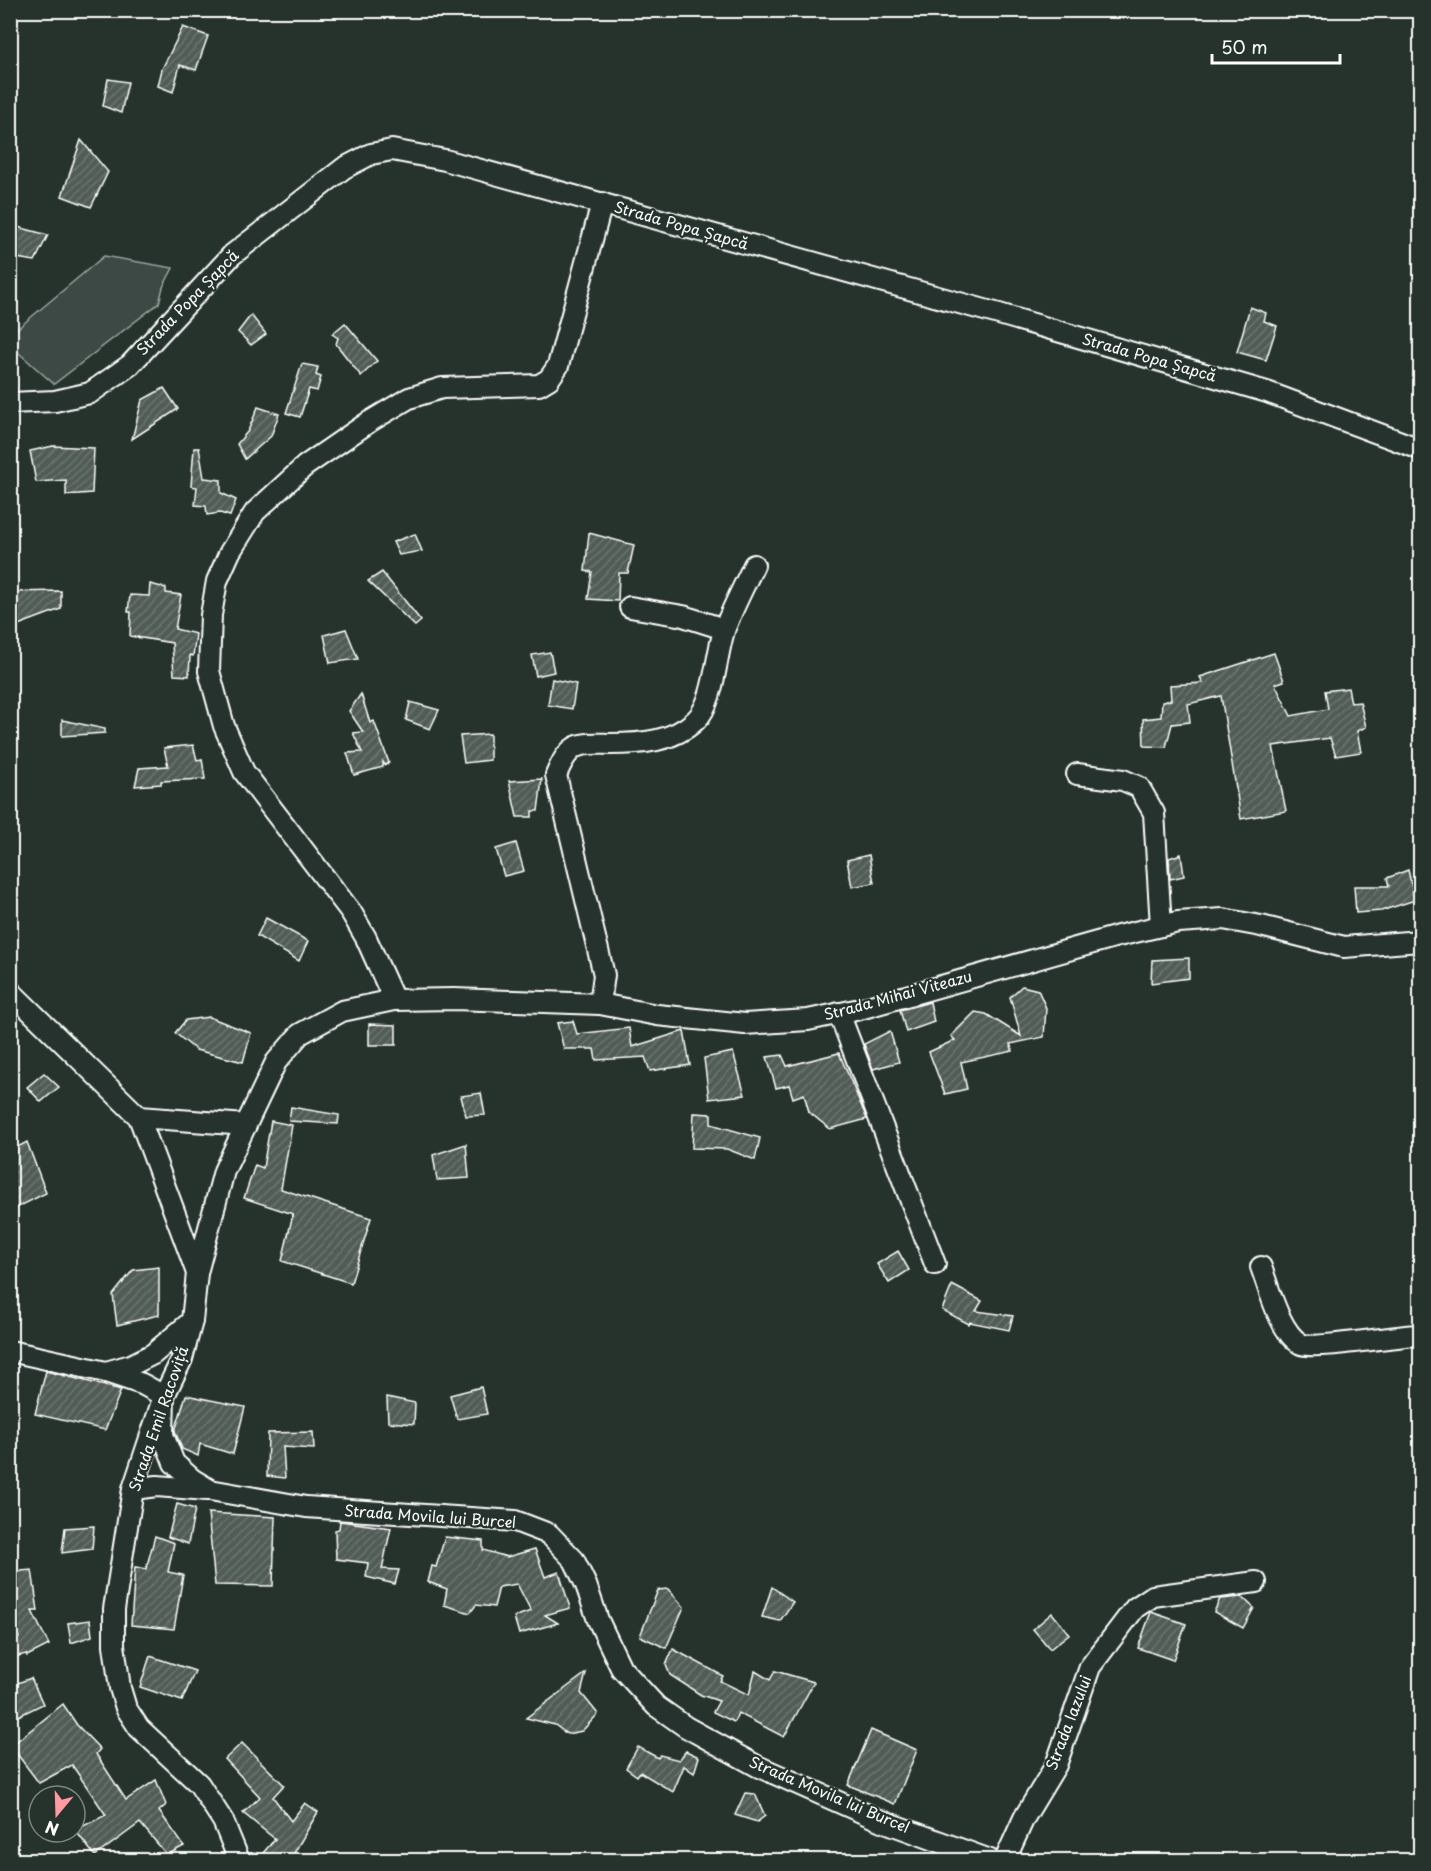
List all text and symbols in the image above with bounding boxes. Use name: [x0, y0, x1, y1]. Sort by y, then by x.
scale bar: [1212, 27, 1340, 65]
text: 50 m: [1221, 33, 1268, 60]
street label: Strada Popa Șapcă: [612, 194, 752, 255]
street label: Strada Popa Șapcă: [130, 244, 244, 360]
street label: Strada Popa Șapcă: [1080, 326, 1220, 387]
street label: Strada Mihai Viteazu: [821, 964, 974, 1025]
street label: Strada Emil Racoviță: [122, 1342, 193, 1494]
street label: Strada Movila lui Burcel: [343, 1498, 517, 1533]
street label: Strada Iazului: [1039, 1672, 1096, 1773]
street label: Strada Movila lui Burcel: [746, 1749, 913, 1838]
north arrow: [27, 1784, 87, 1844]
text: N: [42, 1816, 62, 1843]

